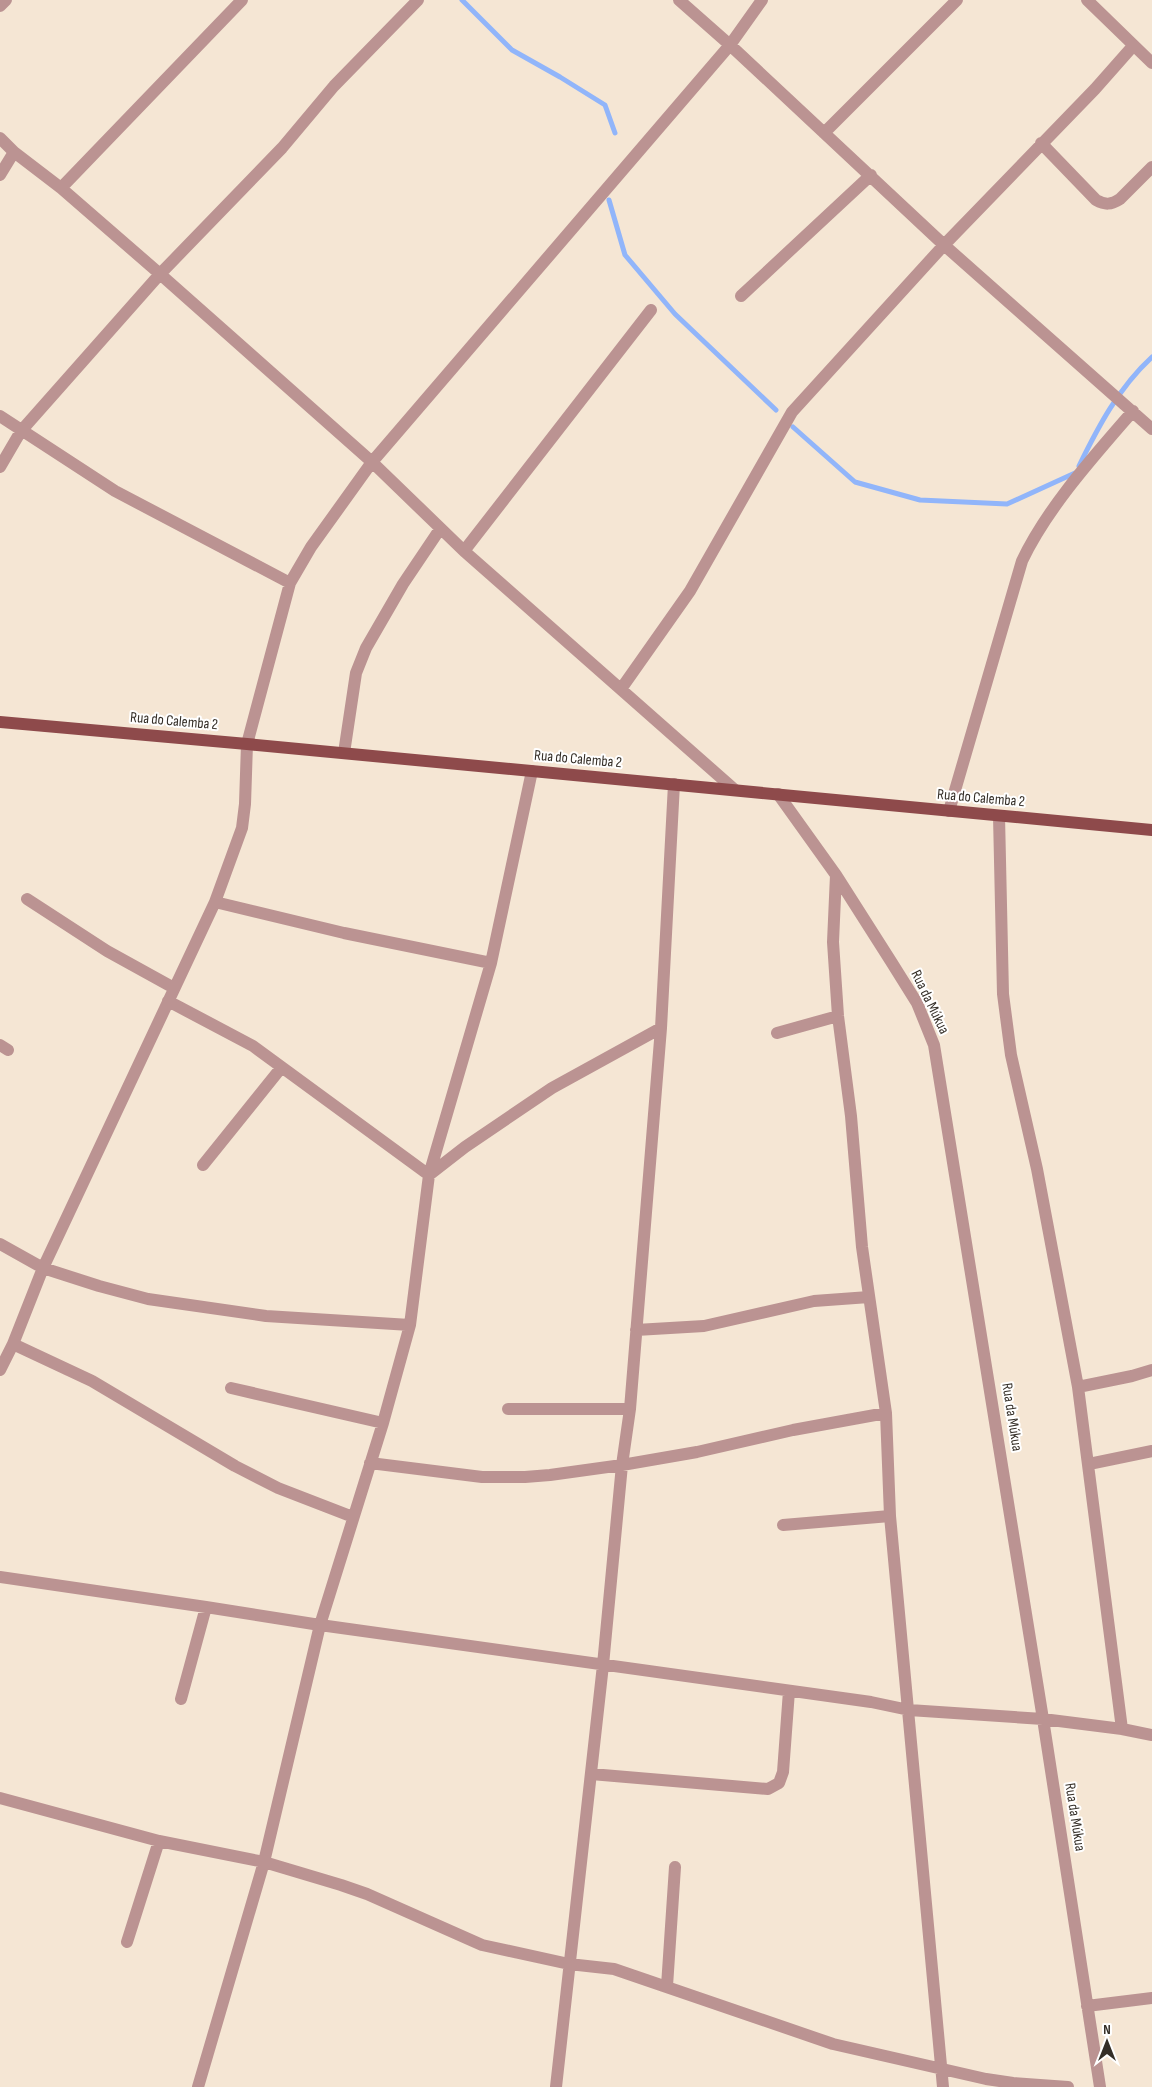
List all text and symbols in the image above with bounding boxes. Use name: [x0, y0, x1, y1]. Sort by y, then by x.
street label: Rua do Calemba 2: [129, 708, 219, 734]
street label: Rua do Calemba 2: [533, 746, 623, 772]
street label: Rua do Calemba 2: [936, 785, 1026, 811]
street label: Rua da Múkua: [906, 967, 954, 1037]
street label: Rua da Múkua: [997, 1382, 1027, 1453]
street label: Rua da Múkua: [1060, 1782, 1090, 1853]
north arrow: [1082, 2017, 1132, 2067]
text: N: [1103, 2021, 1111, 2038]

